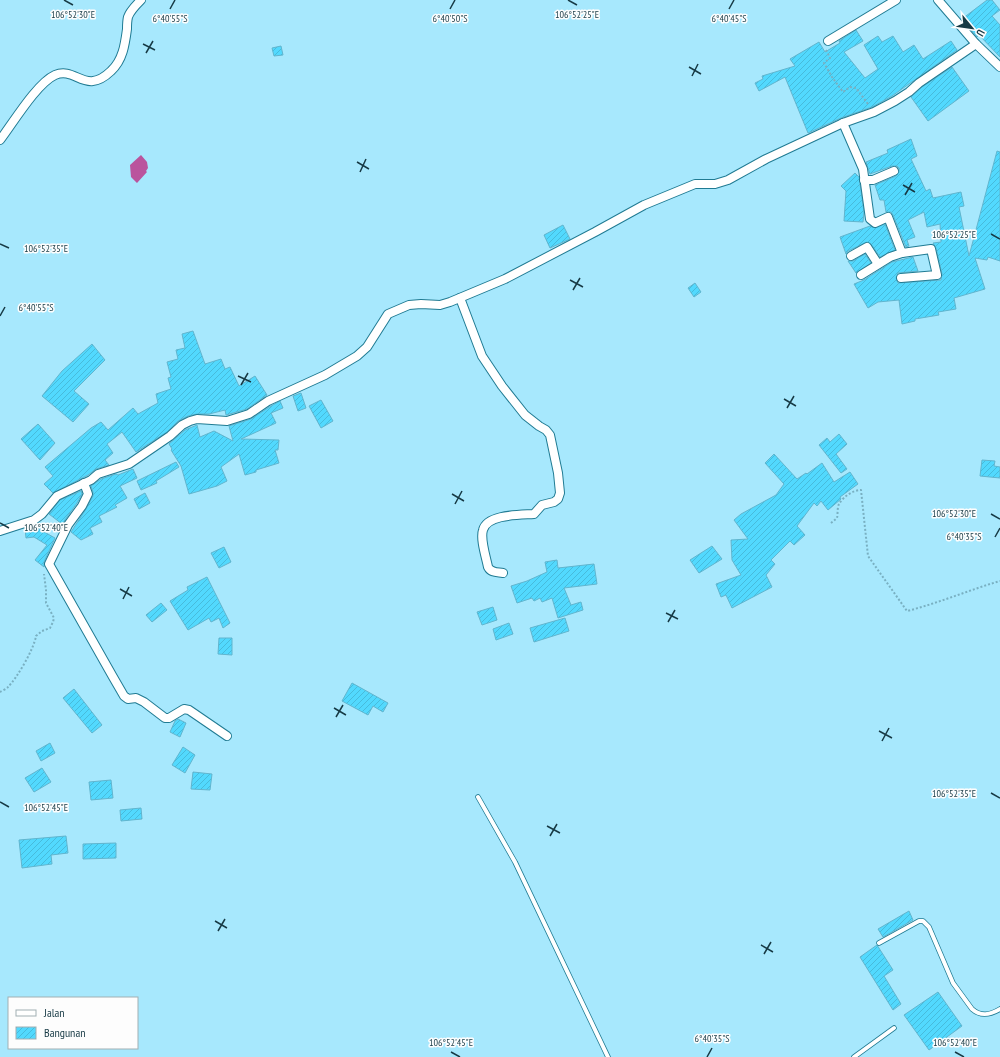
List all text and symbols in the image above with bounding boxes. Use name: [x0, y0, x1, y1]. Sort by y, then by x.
text: 106°52'30"E: [51, 8, 95, 21]
text: 106°52'25"E: [555, 8, 599, 21]
north arrow: [952, 8, 992, 48]
text: 6°40'55"S: [153, 12, 187, 25]
text: 6°40'50"S: [433, 12, 467, 25]
text: 6°40'45"S: [712, 12, 746, 25]
text: U: [973, 27, 988, 39]
text: 106°52'25"E: [932, 228, 976, 241]
text: 106°52'35"E: [24, 242, 68, 255]
text: 6°40'55"S: [19, 301, 53, 314]
text: 106°52'30"E: [932, 507, 976, 520]
text: 106°52'40"E: [24, 521, 68, 534]
text: 6°40'35"S: [947, 530, 981, 543]
text: 106°52'35"E: [932, 787, 976, 800]
text: 106°52'45"E: [24, 801, 68, 814]
legend: [8, 997, 138, 1049]
text: Jalan: [43, 1005, 65, 1020]
text: Bangunan: [44, 1025, 85, 1040]
text: 6°40'35"S: [695, 1032, 729, 1045]
text: 106°52'45"E: [429, 1036, 473, 1049]
text: 106°52'40"E: [933, 1036, 977, 1049]

